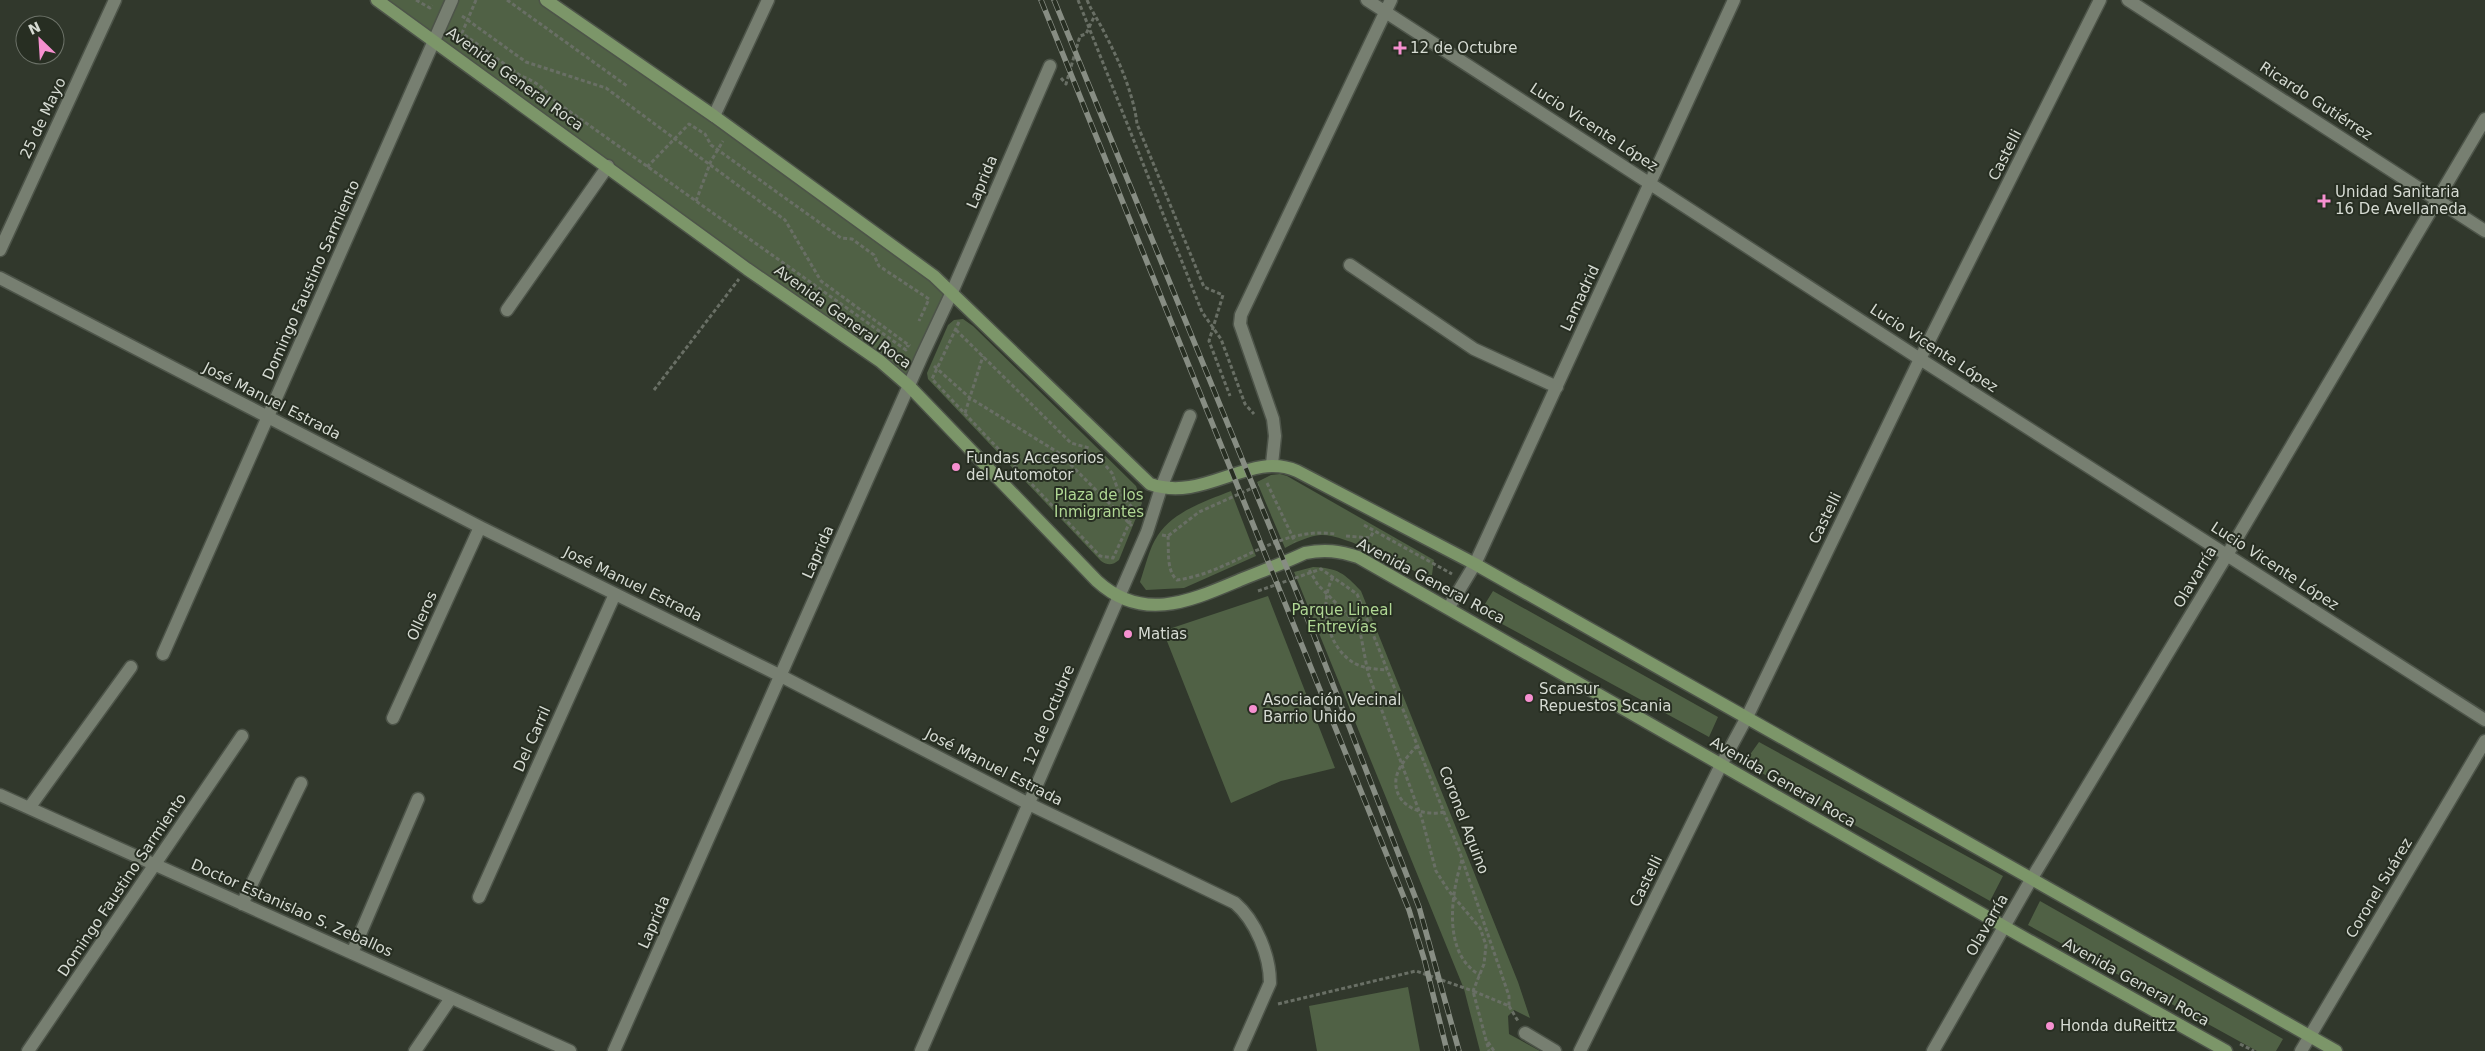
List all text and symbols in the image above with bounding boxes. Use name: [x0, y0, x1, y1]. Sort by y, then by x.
north arrow: [15, 15, 65, 65]
text: N: [26, 18, 43, 38]
street label: Avenida General Roca: [443, 23, 587, 135]
place label: 12 de Octubre: [1410, 39, 1517, 57]
marker: 12 de Octubre: [1394, 42, 1406, 54]
street label: Ricardo Gutiérrez: [2256, 58, 2376, 144]
street label: 25 de Mayo: [16, 75, 70, 161]
street label: Lucio Vicente López: [1527, 79, 1661, 175]
street label: Castelli: [1984, 126, 2026, 184]
street label: Laprida: [963, 153, 1001, 211]
street label: Domingo Faustino Sarmiento: [259, 177, 363, 383]
place label: Unidad Sanitaria 16 De Avellaneda: [2335, 183, 2467, 218]
marker: Unidad Sanitaria 16 De Avellaneda: [2317, 194, 2331, 208]
street label: Avenida General Roca: [771, 261, 915, 373]
street label: Lamadrid: [1557, 262, 1603, 334]
street label: Lucio Vicente López: [1867, 300, 2001, 396]
street label: José Manuel Estrada: [199, 358, 344, 444]
place label: Fundas Accesorios del Automotor: [966, 449, 1104, 484]
marker: Fundas Accesorios del Automotor: [950, 461, 962, 473]
park label: Plaza de los Inmigrantes: [1054, 486, 1144, 521]
street label: Castelli: [1805, 489, 1845, 547]
street label: Lucio Vicente López: [2208, 518, 2342, 614]
street label: Laprida: [798, 523, 838, 581]
street label: Avenida General Roca: [1354, 534, 1508, 628]
street label: José Manuel Estrada: [560, 542, 705, 625]
street label: Olavarría: [2170, 543, 2220, 611]
street label: Olleros: [403, 588, 441, 644]
park label: Parque Lineal Entrevías: [1291, 601, 1393, 636]
place label: Matias: [1138, 625, 1187, 643]
marker: Matias: [1122, 628, 1134, 640]
street label: 12 de Octubre: [1020, 662, 1078, 768]
place label: Scansur Repuestos Scania: [1539, 680, 1672, 715]
place label: Asociación Vecinal Barrio Unido: [1263, 691, 1401, 726]
marker: Scansur Repuestos Scania: [1523, 692, 1535, 704]
street label: Del Carril: [510, 703, 554, 775]
marker: Asociación Vecinal Barrio Unido: [1247, 703, 1259, 715]
street label: José Manuel Estrada: [921, 724, 1066, 810]
street label: Avenida General Roca: [1707, 733, 1859, 831]
street label: Coronel Aquino: [1435, 763, 1493, 877]
street label: Domingo Faustino Sarmiento: [54, 790, 190, 980]
street label: Coronel Suárez: [2342, 835, 2416, 941]
street label: Castelli: [1626, 852, 1666, 910]
street label: Doctor Estanislao S. Zeballos: [188, 855, 396, 961]
street label: Olavarría: [1962, 891, 2012, 959]
street label: Laprida: [634, 893, 674, 951]
street label: Avenida General Roca: [2060, 934, 2212, 1030]
place label: Honda duReittz: [2060, 1017, 2175, 1035]
marker: Honda duReittz: [2044, 1020, 2056, 1032]

